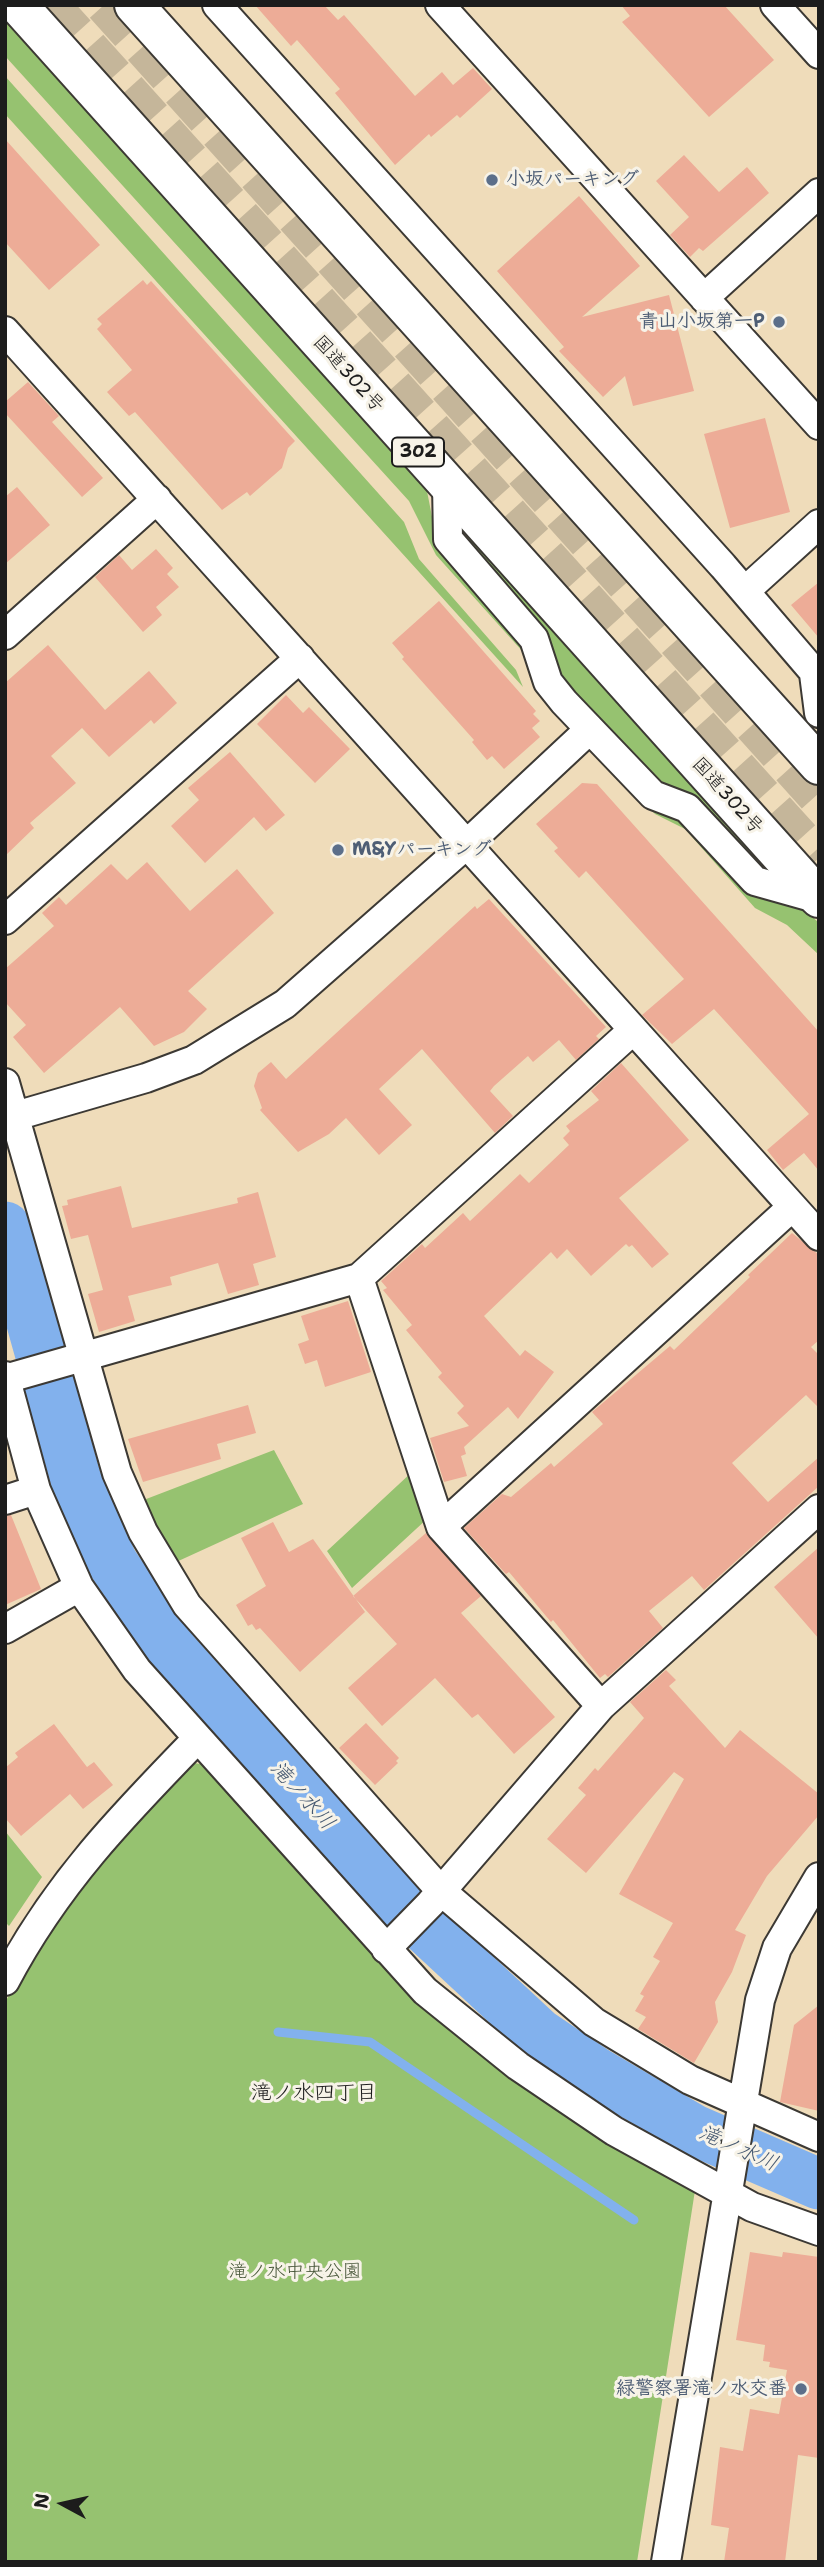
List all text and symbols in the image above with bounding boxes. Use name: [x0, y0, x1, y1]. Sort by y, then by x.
place label: 小坂パーキング: [506, 169, 639, 191]
marker: 小坂パーキング: [484, 172, 500, 188]
place label: 青山小坂第一P: [639, 311, 765, 333]
marker: 青山小坂第一P: [771, 314, 787, 330]
street label: 国道302号: [308, 331, 388, 417]
road number: 302: [392, 438, 444, 466]
street label: 国道302号: [687, 753, 767, 839]
place label: M&Yパーキング: [352, 839, 491, 861]
marker: M&Yパーキング: [330, 842, 346, 858]
water label: 滝ノ水川: [265, 1756, 339, 1836]
district label: 滝ノ水四丁目: [251, 2081, 377, 2107]
water label: 滝ノ水川: [695, 2120, 781, 2178]
park label: 滝ノ水中央公園: [229, 2261, 361, 2283]
place label: 緑警察署滝ノ水交番: [616, 2378, 787, 2400]
marker: 緑警察署滝ノ水交番: [793, 2381, 809, 2397]
north arrow: [28, 2469, 98, 2539]
text: N: [28, 2492, 55, 2510]

